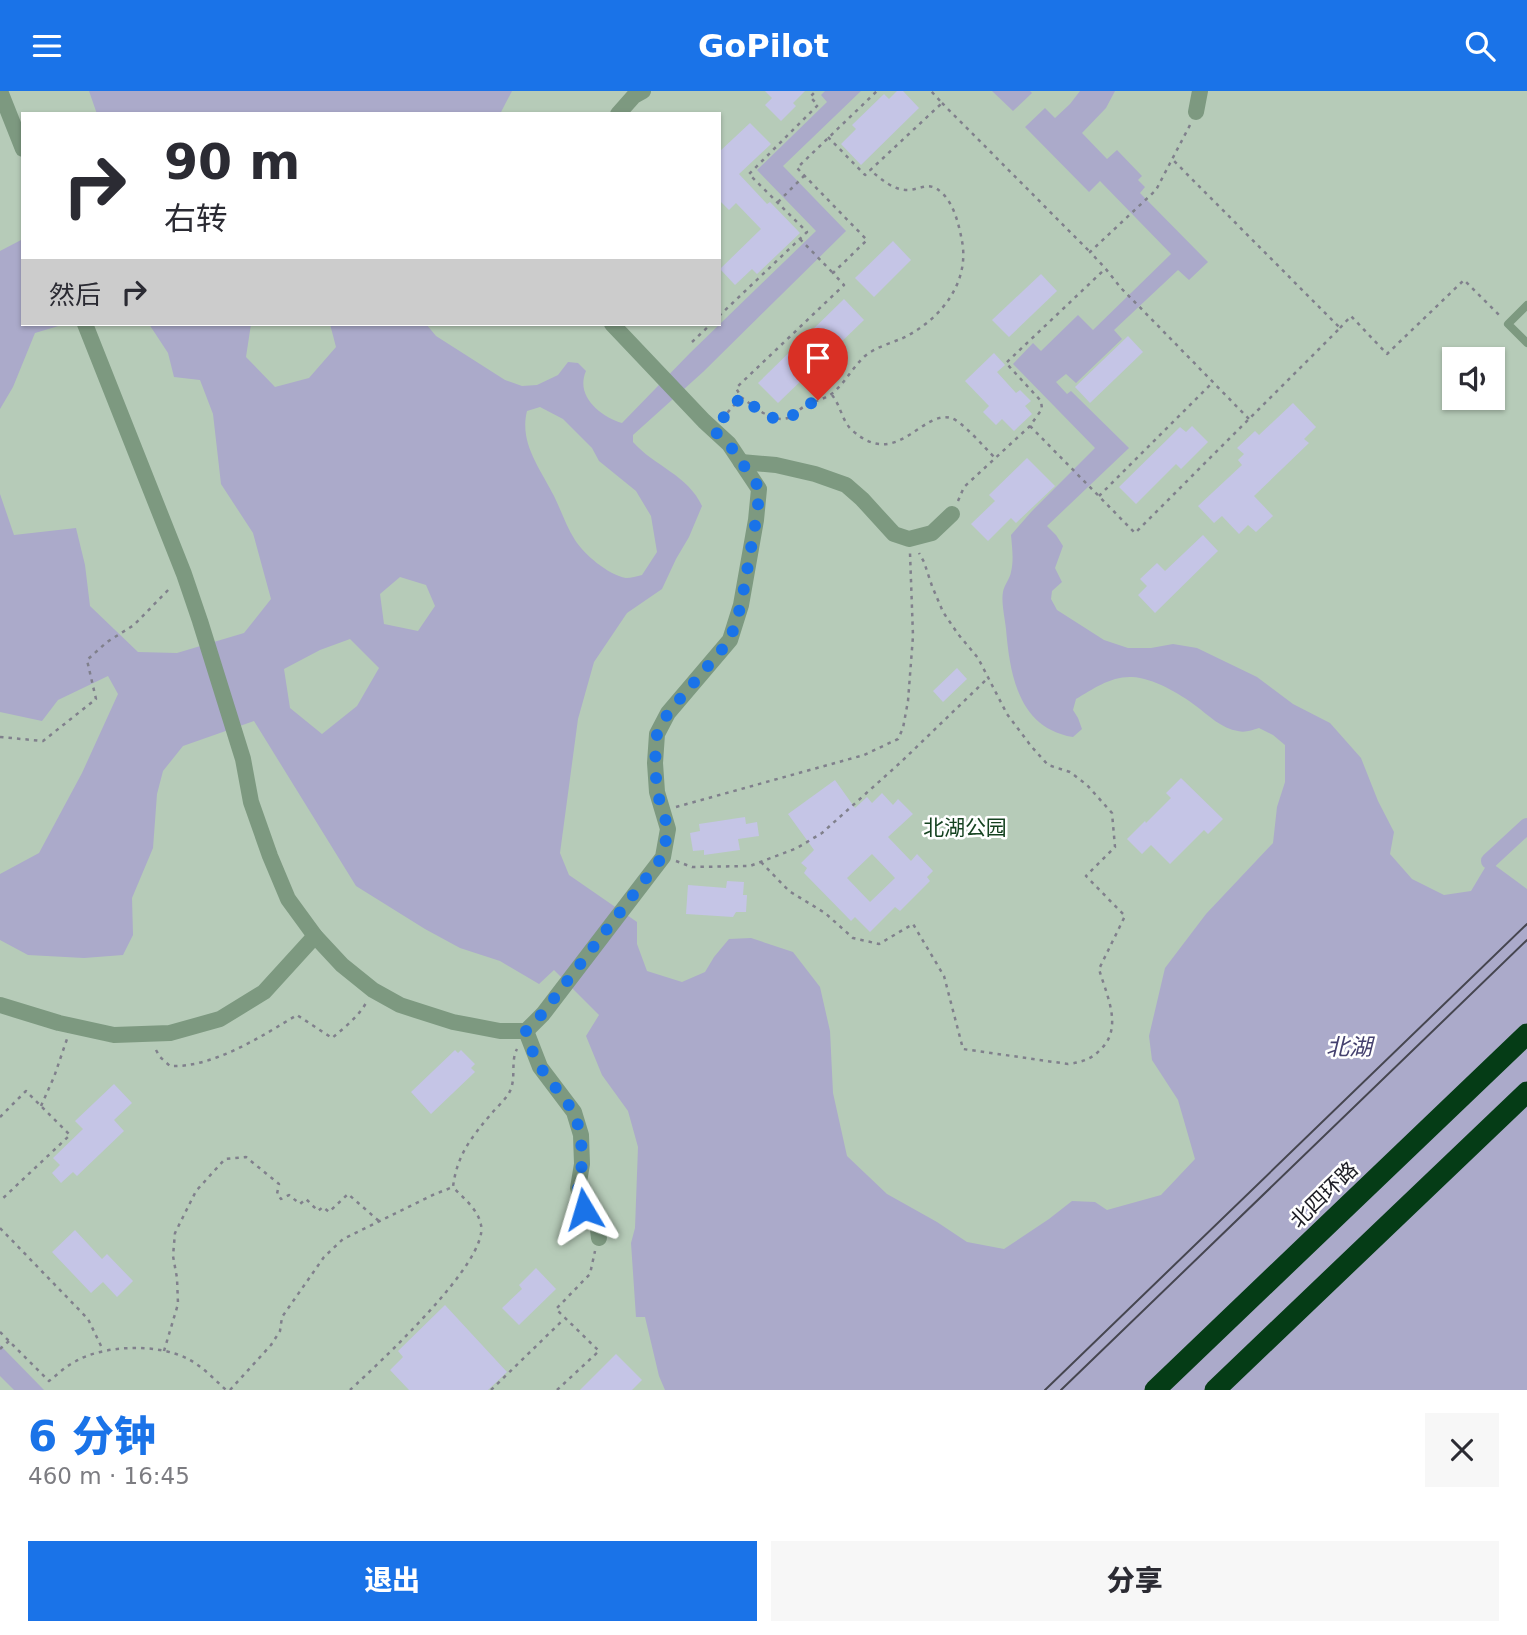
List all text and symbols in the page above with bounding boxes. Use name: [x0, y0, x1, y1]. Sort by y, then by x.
icon: menu: [28, 27, 66, 65]
text: GoPilot: [698, 27, 829, 65]
icon: search: [1461, 27, 1499, 65]
text: 90 m: [164, 134, 300, 191]
icon: right: [49, 140, 140, 231]
text: 右转: [164, 200, 228, 238]
icon: right: [115, 273, 153, 311]
text: 然后: [49, 280, 101, 310]
pin: [788, 328, 848, 400]
icon: arrive: [799, 339, 837, 377]
map controls: [1442, 347, 1505, 410]
button: sound: [1442, 347, 1505, 410]
park label: 北湖公园: [923, 816, 1007, 840]
water label: 北湖: [1326, 1034, 1375, 1060]
street label: 北四环路: [1285, 1157, 1363, 1233]
position arrow: [547, 1172, 621, 1246]
text: 6 分钟: [28, 1412, 156, 1461]
button: close: [1425, 1413, 1499, 1487]
text: 460 m · 16:45: [28, 1463, 190, 1489]
button: 退出: [28, 1541, 757, 1621]
button: 分享: [771, 1541, 1499, 1621]

